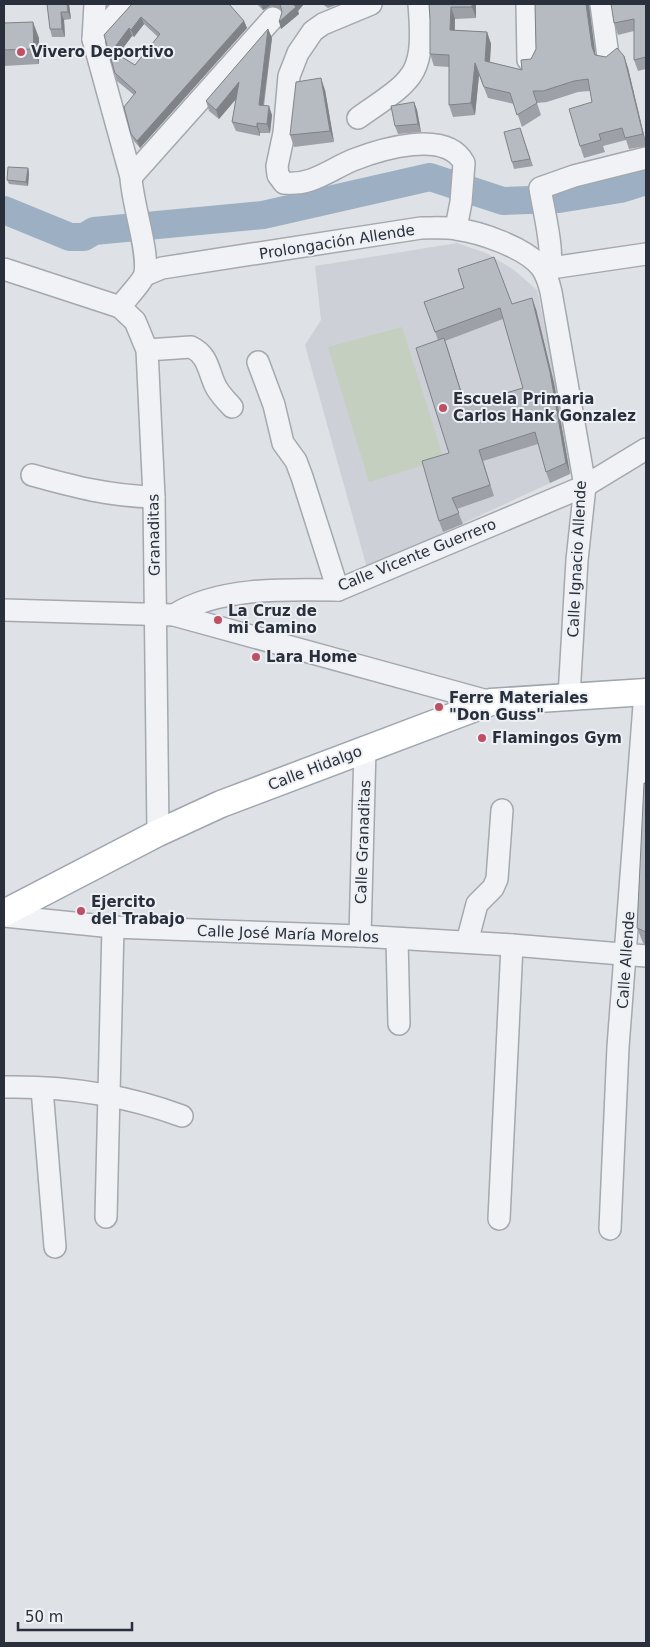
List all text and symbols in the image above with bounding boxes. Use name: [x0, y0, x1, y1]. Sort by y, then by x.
place label: Vivero Deportivo: [31, 43, 174, 61]
marker: Vivero Deportivo: [15, 46, 27, 58]
street label: Prolongación Allende: [258, 221, 416, 263]
place label: Escuela Primaria Carlos Hank Gonzalez: [453, 390, 636, 425]
marker: Escuela Primaria Carlos Hank Gonzalez: [437, 402, 449, 414]
street label: Calle Ignacio Allende: [564, 480, 590, 638]
street label: Granaditas: [144, 494, 164, 576]
street label: Calle Vicente Guerrero: [335, 515, 499, 595]
place label: La Cruz de mi Camino: [228, 602, 317, 637]
marker: La Cruz de mi Camino: [212, 614, 224, 626]
place label: Lara Home: [266, 648, 357, 666]
marker: Lara Home: [250, 651, 262, 663]
place label: Ferre Materiales "Don Guss": [449, 689, 588, 724]
marker: Ferre Materiales "Don Guss": [433, 701, 445, 713]
place label: Flamingos Gym: [492, 729, 622, 747]
marker: Flamingos Gym: [476, 732, 488, 744]
street label: Calle Hidalgo: [266, 742, 364, 794]
street label: Calle Granaditas: [352, 779, 374, 904]
place label: Ejercito del Trabajo: [91, 893, 185, 928]
marker: Ejercito del Trabajo: [75, 905, 87, 917]
street label: Calle Allende: [614, 910, 638, 1010]
street label: Calle José María Morelos: [197, 922, 380, 946]
scale bar: [18, 1600, 131, 1632]
text: 50 m: [25, 1608, 63, 1626]

